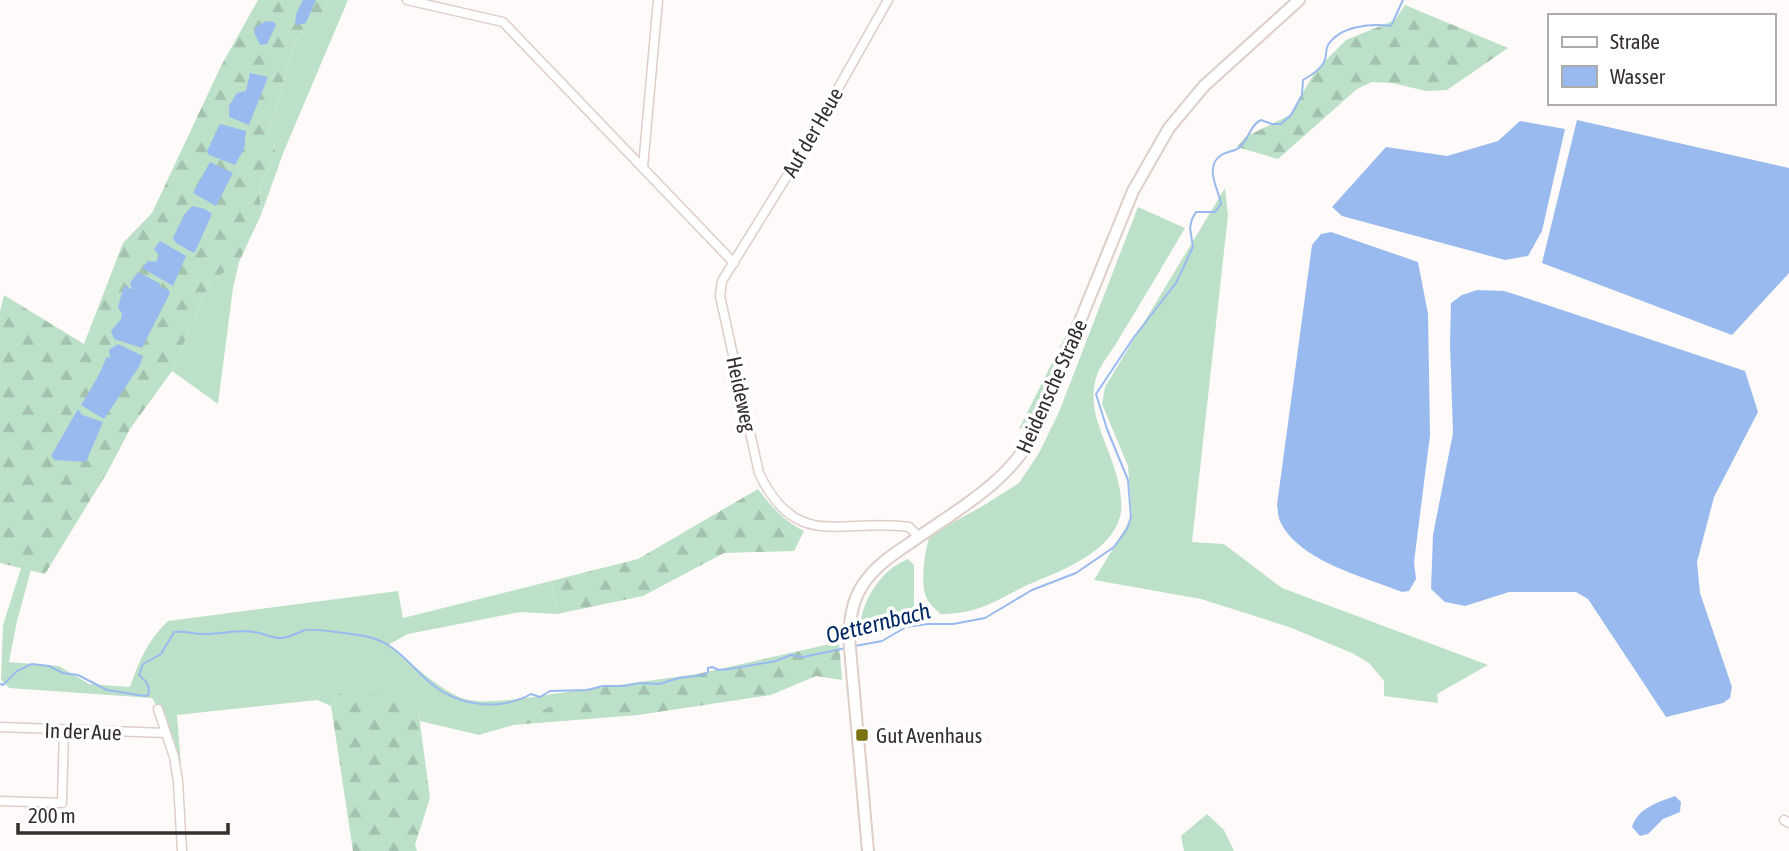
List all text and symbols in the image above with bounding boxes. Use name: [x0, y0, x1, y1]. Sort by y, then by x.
legend: [1548, 14, 1775, 105]
text: Straße: [1610, 29, 1660, 53]
text: Wasser: [1610, 64, 1666, 88]
street label: Auf der Heue: [777, 83, 847, 181]
street label: Heidensche Straße: [1011, 315, 1091, 457]
street label: Heideweg: [722, 354, 762, 434]
water label: Oetternbach: [823, 597, 933, 649]
street label: In der Aue: [44, 718, 122, 744]
place label: Gut Avenhaus: [876, 723, 982, 747]
marker: Gut Avenhaus: [854, 727, 870, 743]
scale bar: [18, 792, 228, 836]
text: 200 m: [28, 803, 76, 827]

